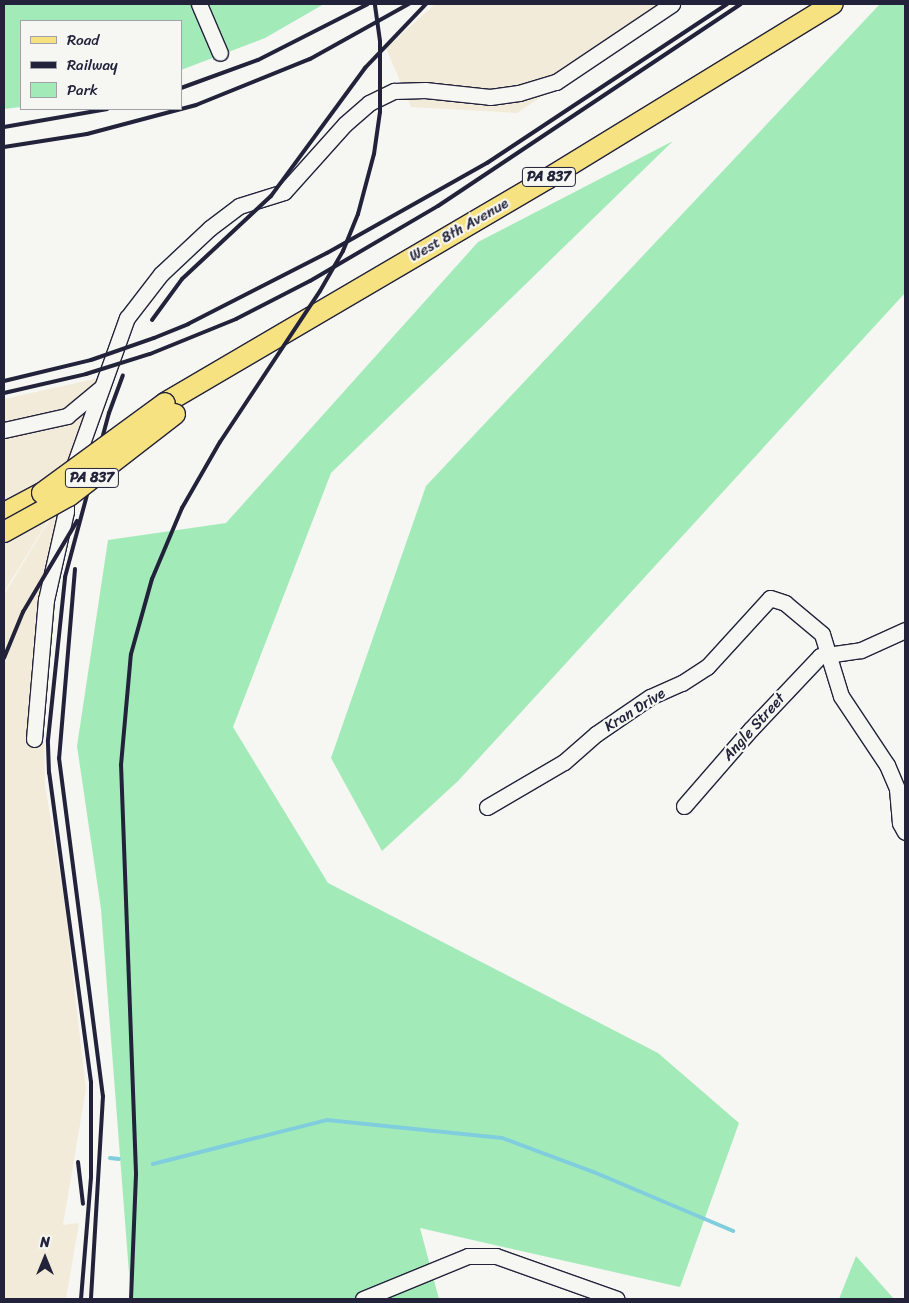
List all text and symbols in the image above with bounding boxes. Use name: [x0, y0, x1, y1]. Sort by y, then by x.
legend: [20, 20, 182, 110]
text: Road: [67, 27, 99, 53]
text: Railway: [67, 52, 118, 78]
text: Park: [67, 77, 98, 103]
road number: PA 837: [522, 166, 576, 188]
street label: West 8th Avenue: [406, 194, 512, 266]
road number: PA 837: [64, 466, 120, 489]
street label: Kran Drive: [601, 684, 669, 736]
street label: Angle Street: [719, 689, 789, 765]
text: N: [40, 1230, 50, 1255]
north arrow: [20, 1233, 70, 1283]

